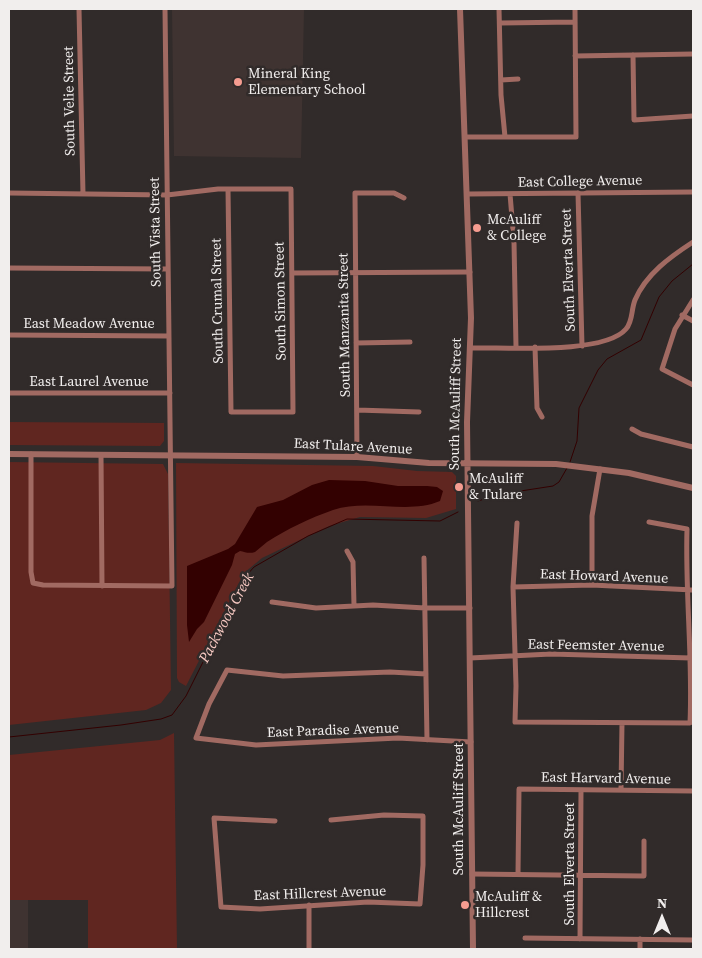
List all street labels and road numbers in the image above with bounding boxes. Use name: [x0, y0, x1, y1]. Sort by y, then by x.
street label: South Velie Street: [61, 46, 79, 156]
street label: East College Avenue: [517, 173, 643, 191]
street label: South Vista Street: [147, 177, 165, 287]
street label: South Elverta Street: [558, 208, 580, 332]
street label: South Crumal Street: [209, 238, 227, 364]
street label: South Simon Street: [272, 242, 290, 360]
street label: South Manzanita Street: [335, 253, 355, 397]
street label: East Meadow Avenue: [23, 316, 155, 332]
street label: South McAuliff Street: [446, 338, 466, 470]
street label: East Laurel Avenue: [29, 374, 149, 390]
street label: East Tulare Avenue: [293, 435, 413, 459]
street label: East Howard Avenue: [540, 566, 668, 588]
street label: East Feemster Avenue: [527, 636, 665, 656]
street label: East Paradise Avenue: [267, 720, 399, 742]
street label: South McAuliff Street: [451, 743, 467, 875]
street label: East Harvard Avenue: [541, 769, 671, 789]
street label: South Elverta Street: [562, 803, 578, 925]
street label: East Hillcrest Avenue: [253, 883, 387, 905]

